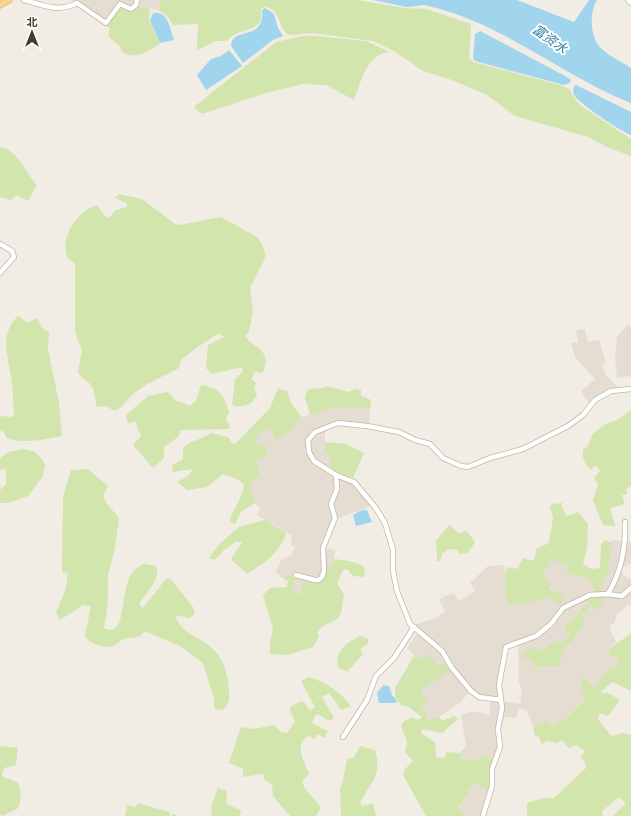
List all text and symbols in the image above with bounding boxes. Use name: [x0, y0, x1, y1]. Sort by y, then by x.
north arrow: [12, 12, 52, 52]
text: 北: [27, 15, 38, 29]
water label: 富资水: [529, 21, 572, 58]

